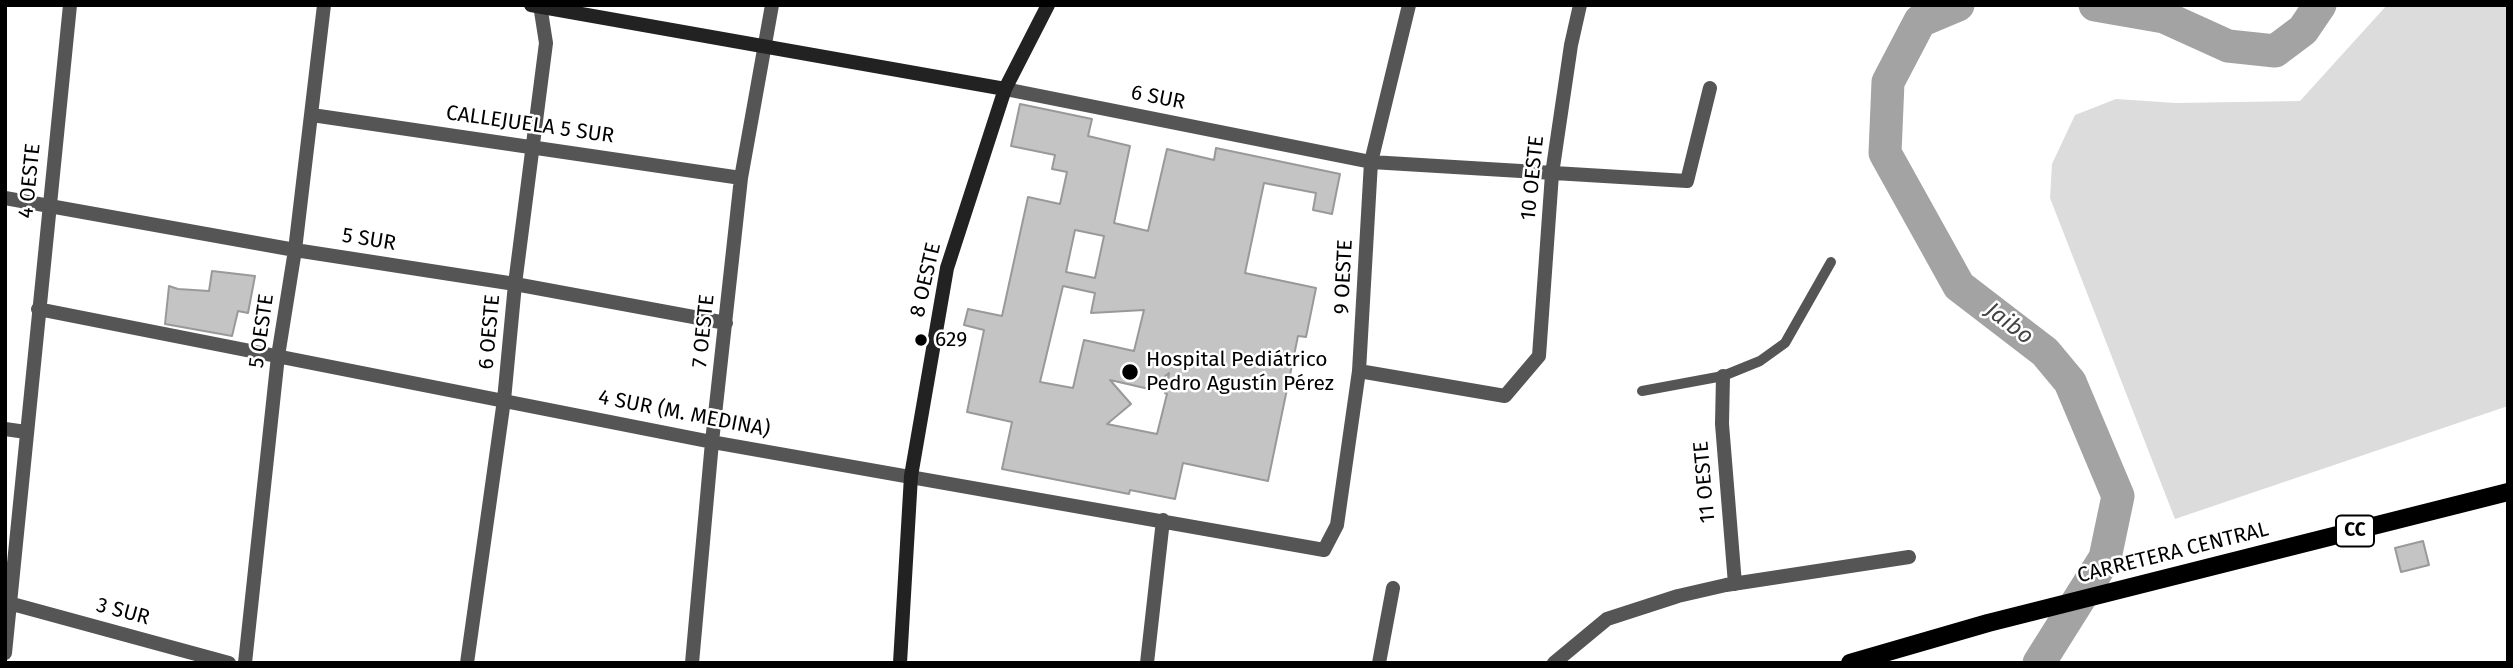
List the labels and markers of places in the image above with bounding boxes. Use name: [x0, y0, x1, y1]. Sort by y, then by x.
place label: 629: [935, 327, 967, 353]
marker: 629: [913, 332, 929, 348]
place label: Hospital Pediátrico Pedro Agustín Pérez: [1146, 347, 1334, 397]
marker: Hospital Pediátrico Pedro Agustín Pérez: [1120, 362, 1140, 382]

